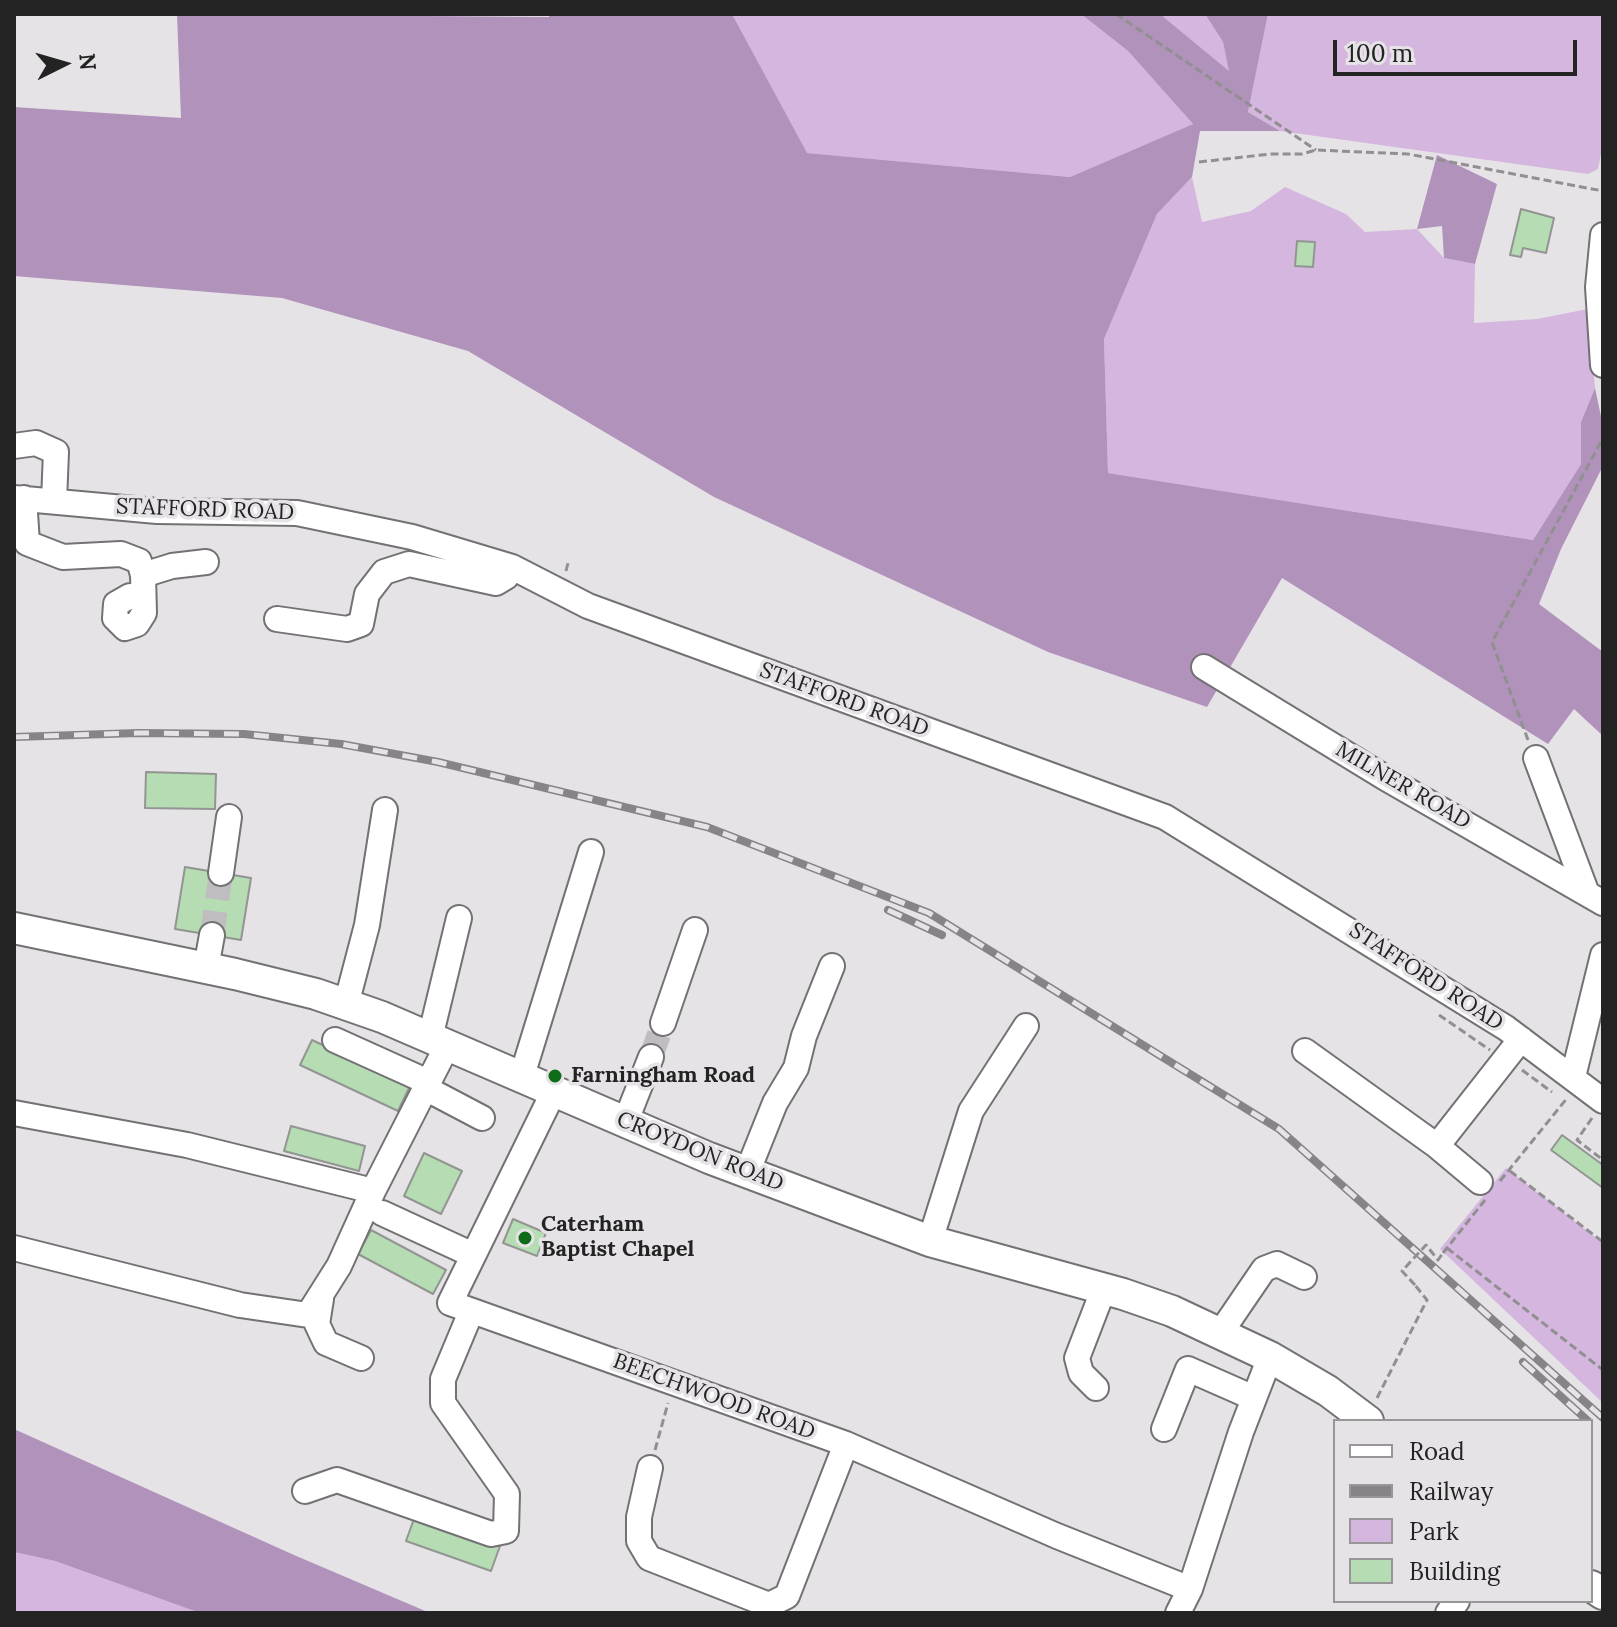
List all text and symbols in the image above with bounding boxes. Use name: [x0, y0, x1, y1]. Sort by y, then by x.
north arrow: [24, 24, 104, 104]
scale bar: [1337, 24, 1581, 74]
text: 100 m: [1347, 38, 1413, 69]
text: N: [73, 52, 103, 72]
street label: STAFFORD ROAD: [116, 494, 294, 526]
street label: STAFFORD ROAD: [756, 657, 932, 743]
street label: MILNER ROAD: [1331, 737, 1475, 835]
street label: STAFFORD ROAD: [1344, 917, 1508, 1037]
place label: Farningham Road: [571, 1063, 755, 1089]
marker: Farningham Road: [546, 1067, 564, 1085]
street label: CROYDON ROAD: [613, 1107, 787, 1197]
place label: Caterham Baptist Chapel: [541, 1212, 694, 1264]
marker: Caterham Baptist Chapel: [516, 1229, 534, 1247]
street label: BEECHWOOD ROAD: [609, 1348, 819, 1446]
legend: [1333, 1419, 1593, 1603]
text: Road: [1409, 1436, 1465, 1467]
text: Railway: [1409, 1476, 1493, 1507]
text: Park: [1409, 1516, 1459, 1547]
text: Building: [1409, 1556, 1500, 1587]

